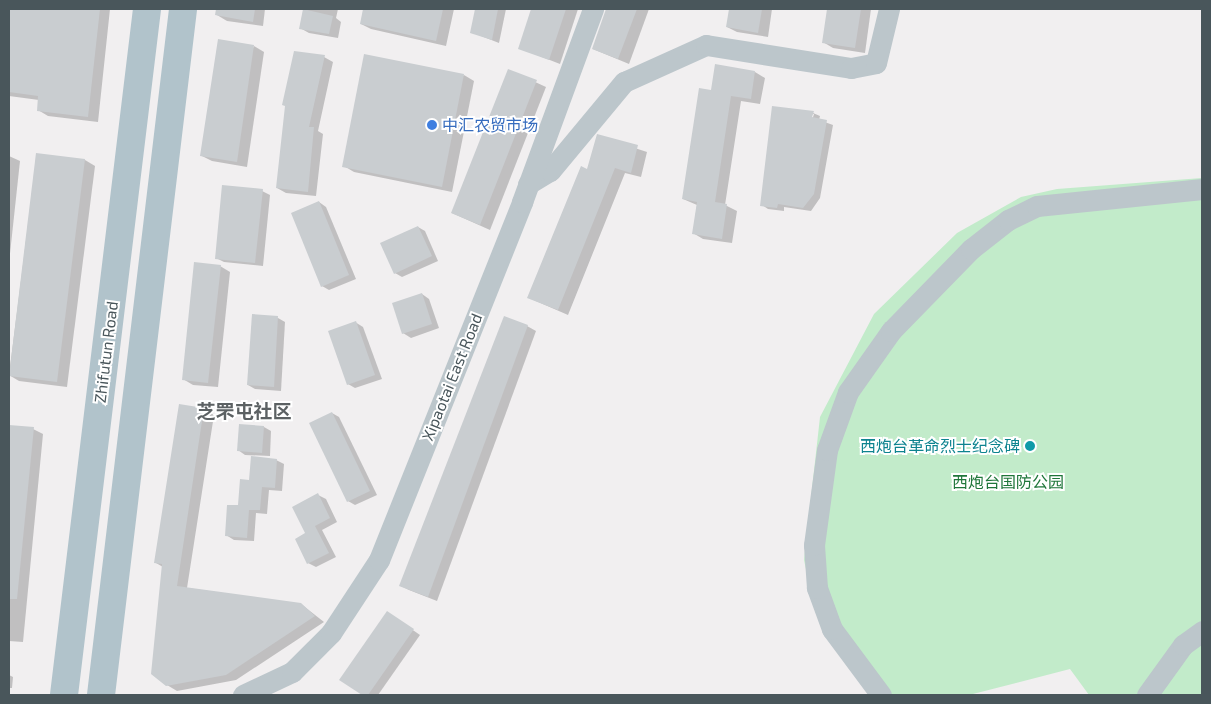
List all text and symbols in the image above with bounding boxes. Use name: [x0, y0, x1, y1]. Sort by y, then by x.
place label: 中汇农贸市场: [442, 115, 538, 135]
marker: 中汇农贸市场: [426, 119, 438, 131]
street label: Zhifutun Road: [90, 300, 122, 404]
street label: Xipaotai East Road: [418, 311, 486, 443]
district label: 芝罘屯社区: [197, 400, 291, 422]
place label: 西炮台革命烈士纪念碑: [860, 436, 1020, 456]
marker: 西炮台革命烈士纪念碑: [1024, 440, 1036, 452]
park label: 西炮台国防公园: [952, 472, 1064, 492]

